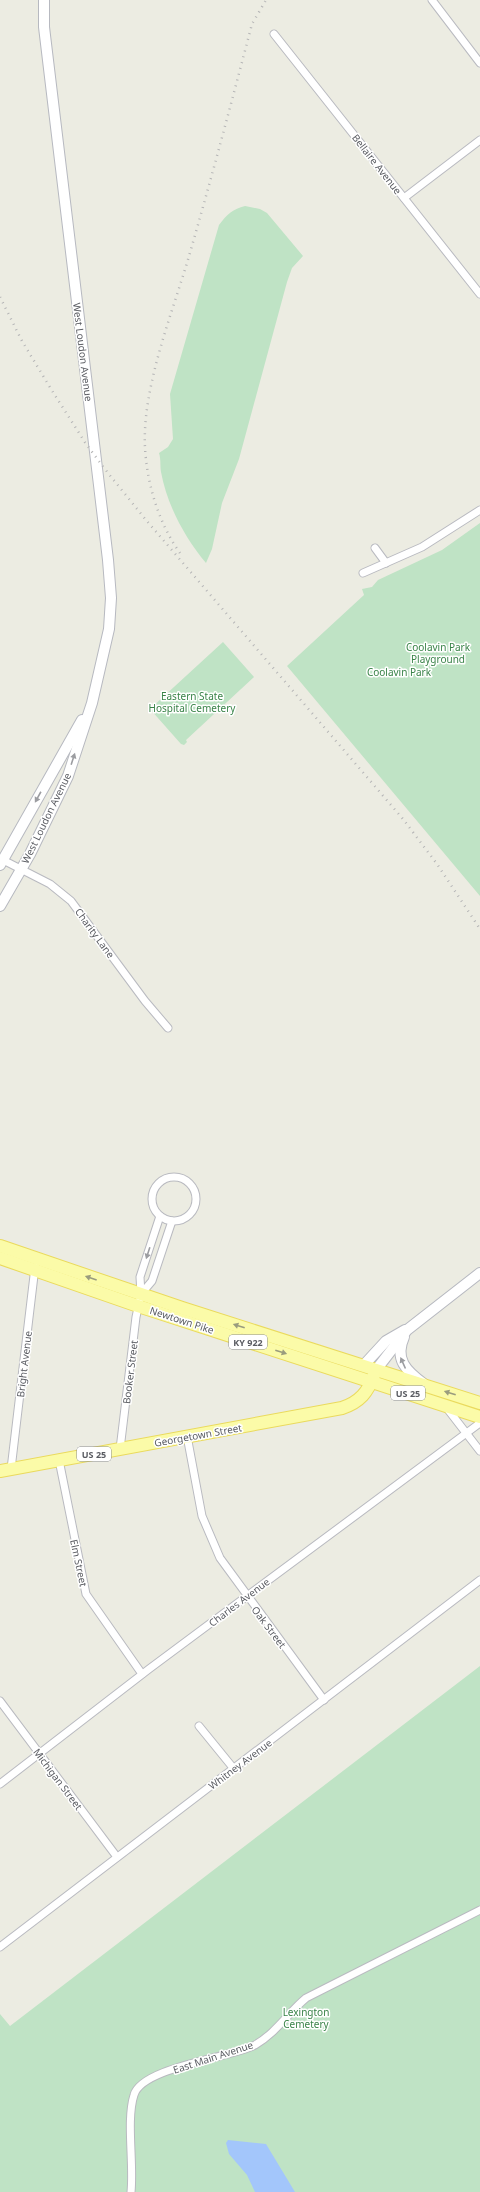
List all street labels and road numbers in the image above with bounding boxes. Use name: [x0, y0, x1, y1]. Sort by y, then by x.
street label: Bellaire Avenue: [349, 131, 405, 197]
street label: West Loudon Avenue: [70, 302, 96, 402]
street label: West Loudon Avenue: [18, 770, 74, 866]
street label: Charity Lane: [72, 905, 118, 961]
street label: Newtown Pike: [148, 1303, 216, 1337]
street label: Bright Avenue: [13, 1330, 35, 1398]
road number: KY 922: [229, 1335, 267, 1349]
street label: Booker Street: [119, 1339, 141, 1405]
road number: US 25: [391, 1386, 425, 1400]
street label: Georgetown Street: [153, 1420, 243, 1450]
road number: US 25: [77, 1447, 111, 1461]
street label: Elm Street: [67, 1538, 91, 1588]
street label: Charles Avenue: [206, 1574, 273, 1630]
street label: Oak Street: [249, 1603, 290, 1651]
street label: Whitney Avenue: [205, 1735, 275, 1792]
street label: Michigan Street: [30, 1745, 86, 1813]
street label: East Main Avenue: [171, 2037, 255, 2077]

